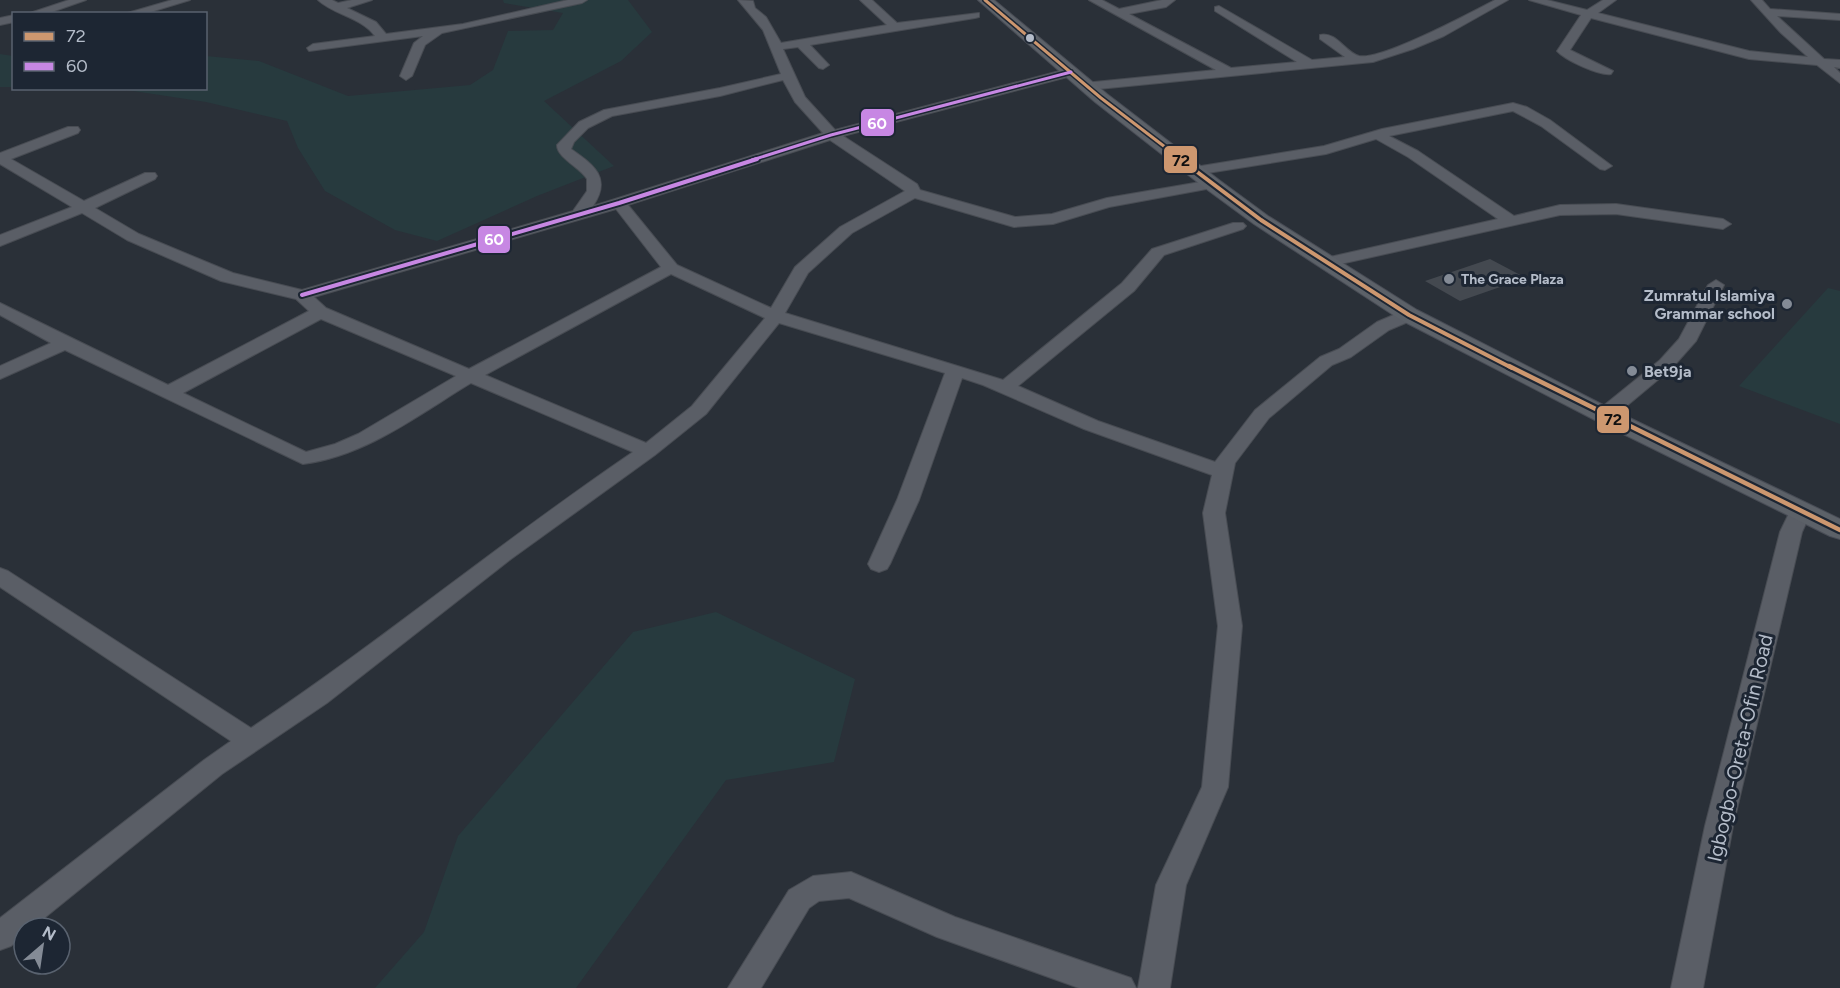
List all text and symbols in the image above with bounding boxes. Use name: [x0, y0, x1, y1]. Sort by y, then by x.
legend: [12, 12, 207, 90]
text: 72: [66, 25, 86, 47]
unlabelled marker: [1024, 32, 1036, 44]
text: 60: [66, 55, 88, 77]
line badge: 60: [860, 108, 895, 137]
text: 60: [867, 114, 887, 133]
line badge: 72: [1163, 145, 1198, 174]
text: 72: [1172, 151, 1190, 170]
line badge: 60: [477, 225, 511, 254]
text: 60: [484, 230, 504, 249]
place label: The Grace Plaza: [1461, 271, 1564, 288]
marker: The Grace Plaza: [1442, 272, 1456, 286]
place label: Zumratul Islamiya Grammar school: [1644, 286, 1775, 323]
marker: Zumratul Islamiya Grammar school: [1780, 297, 1794, 311]
place label: Bet9ja: [1644, 362, 1692, 381]
marker: Bet9ja: [1625, 364, 1639, 378]
line badge: 72: [1596, 405, 1630, 434]
text: 72: [1604, 410, 1622, 429]
street label: Igbogbo-Oreta-Ofin Road: [1702, 632, 1778, 864]
north arrow: [12, 916, 72, 976]
text: N: [39, 922, 59, 945]

